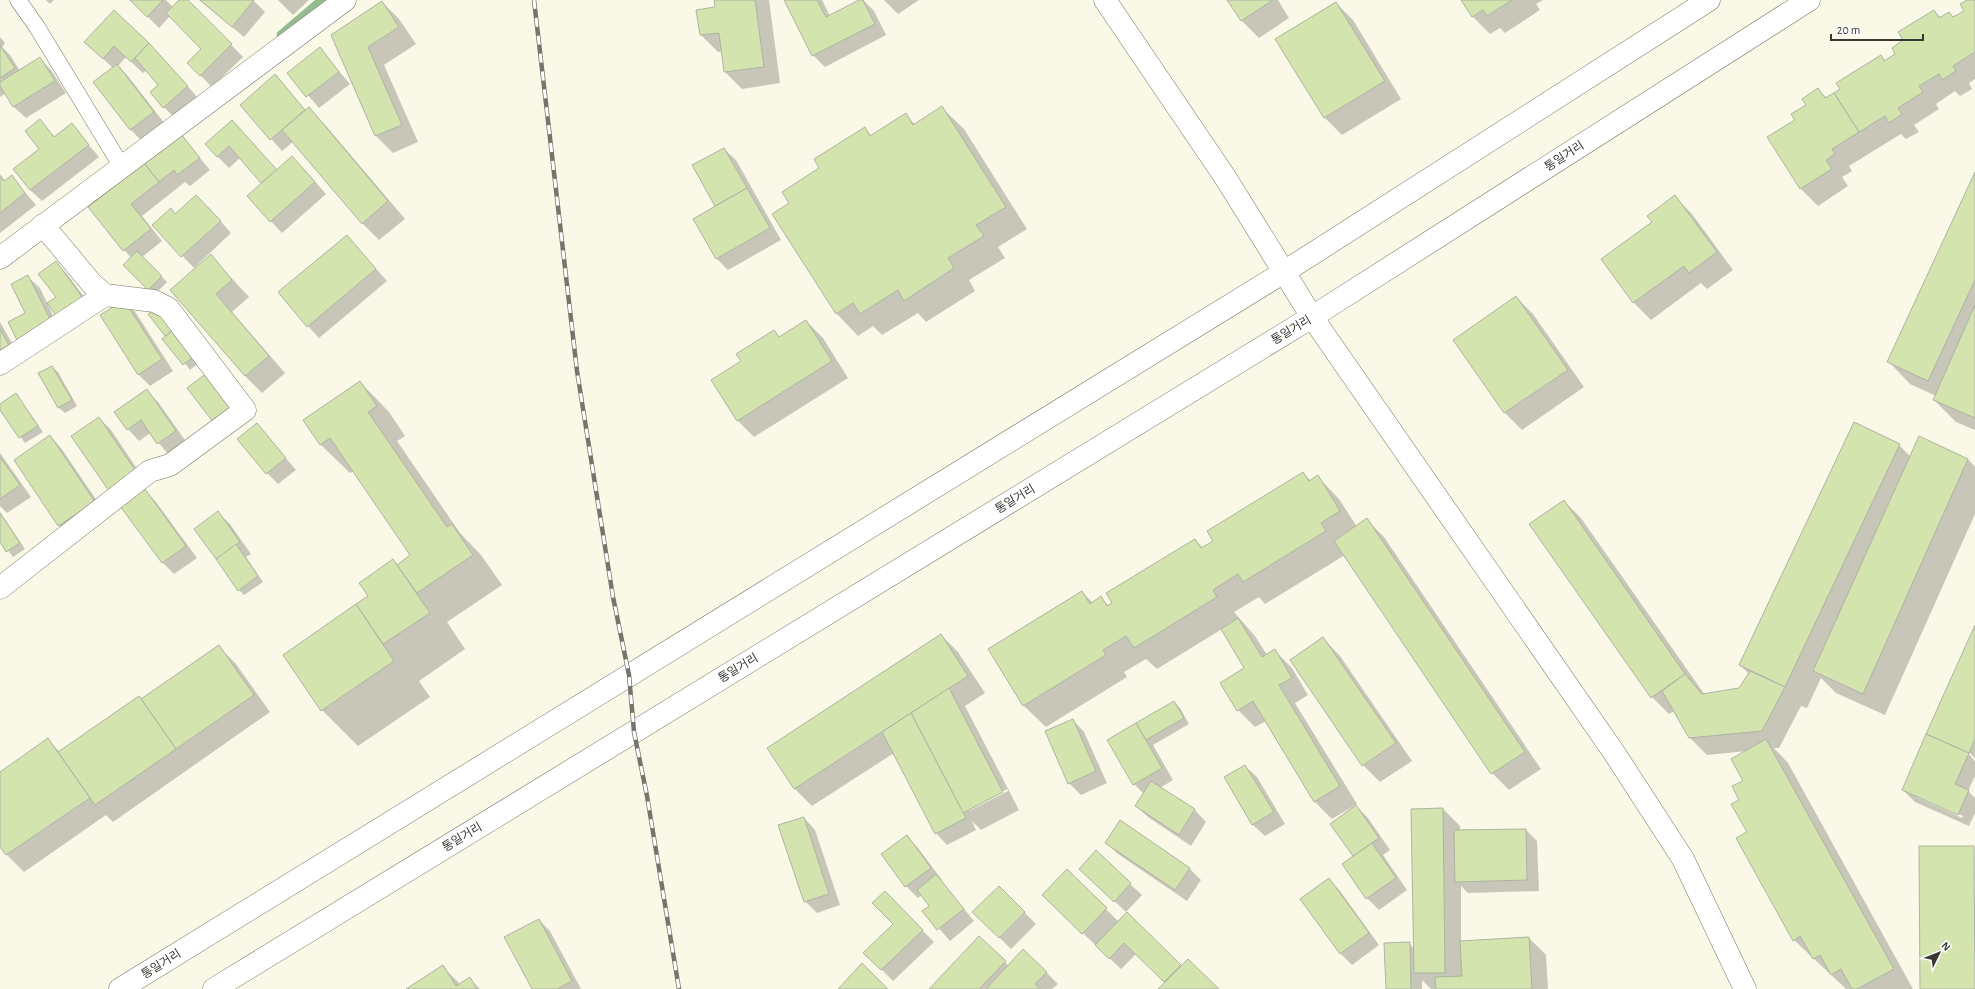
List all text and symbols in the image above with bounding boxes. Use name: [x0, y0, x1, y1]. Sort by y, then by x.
scale bar: [1831, 16, 1923, 42]
text: 20 m: [1837, 24, 1860, 36]
street label: 통일거리: [1542, 139, 1586, 173]
street label: 통일거리: [1269, 313, 1313, 347]
street label: 통일거리: [993, 482, 1037, 516]
street label: 통일거리: [716, 651, 760, 685]
street label: 통일거리: [440, 820, 484, 854]
north arrow: [1919, 933, 1959, 973]
text: N: [1939, 940, 1953, 953]
street label: 통일거리: [139, 947, 183, 981]

